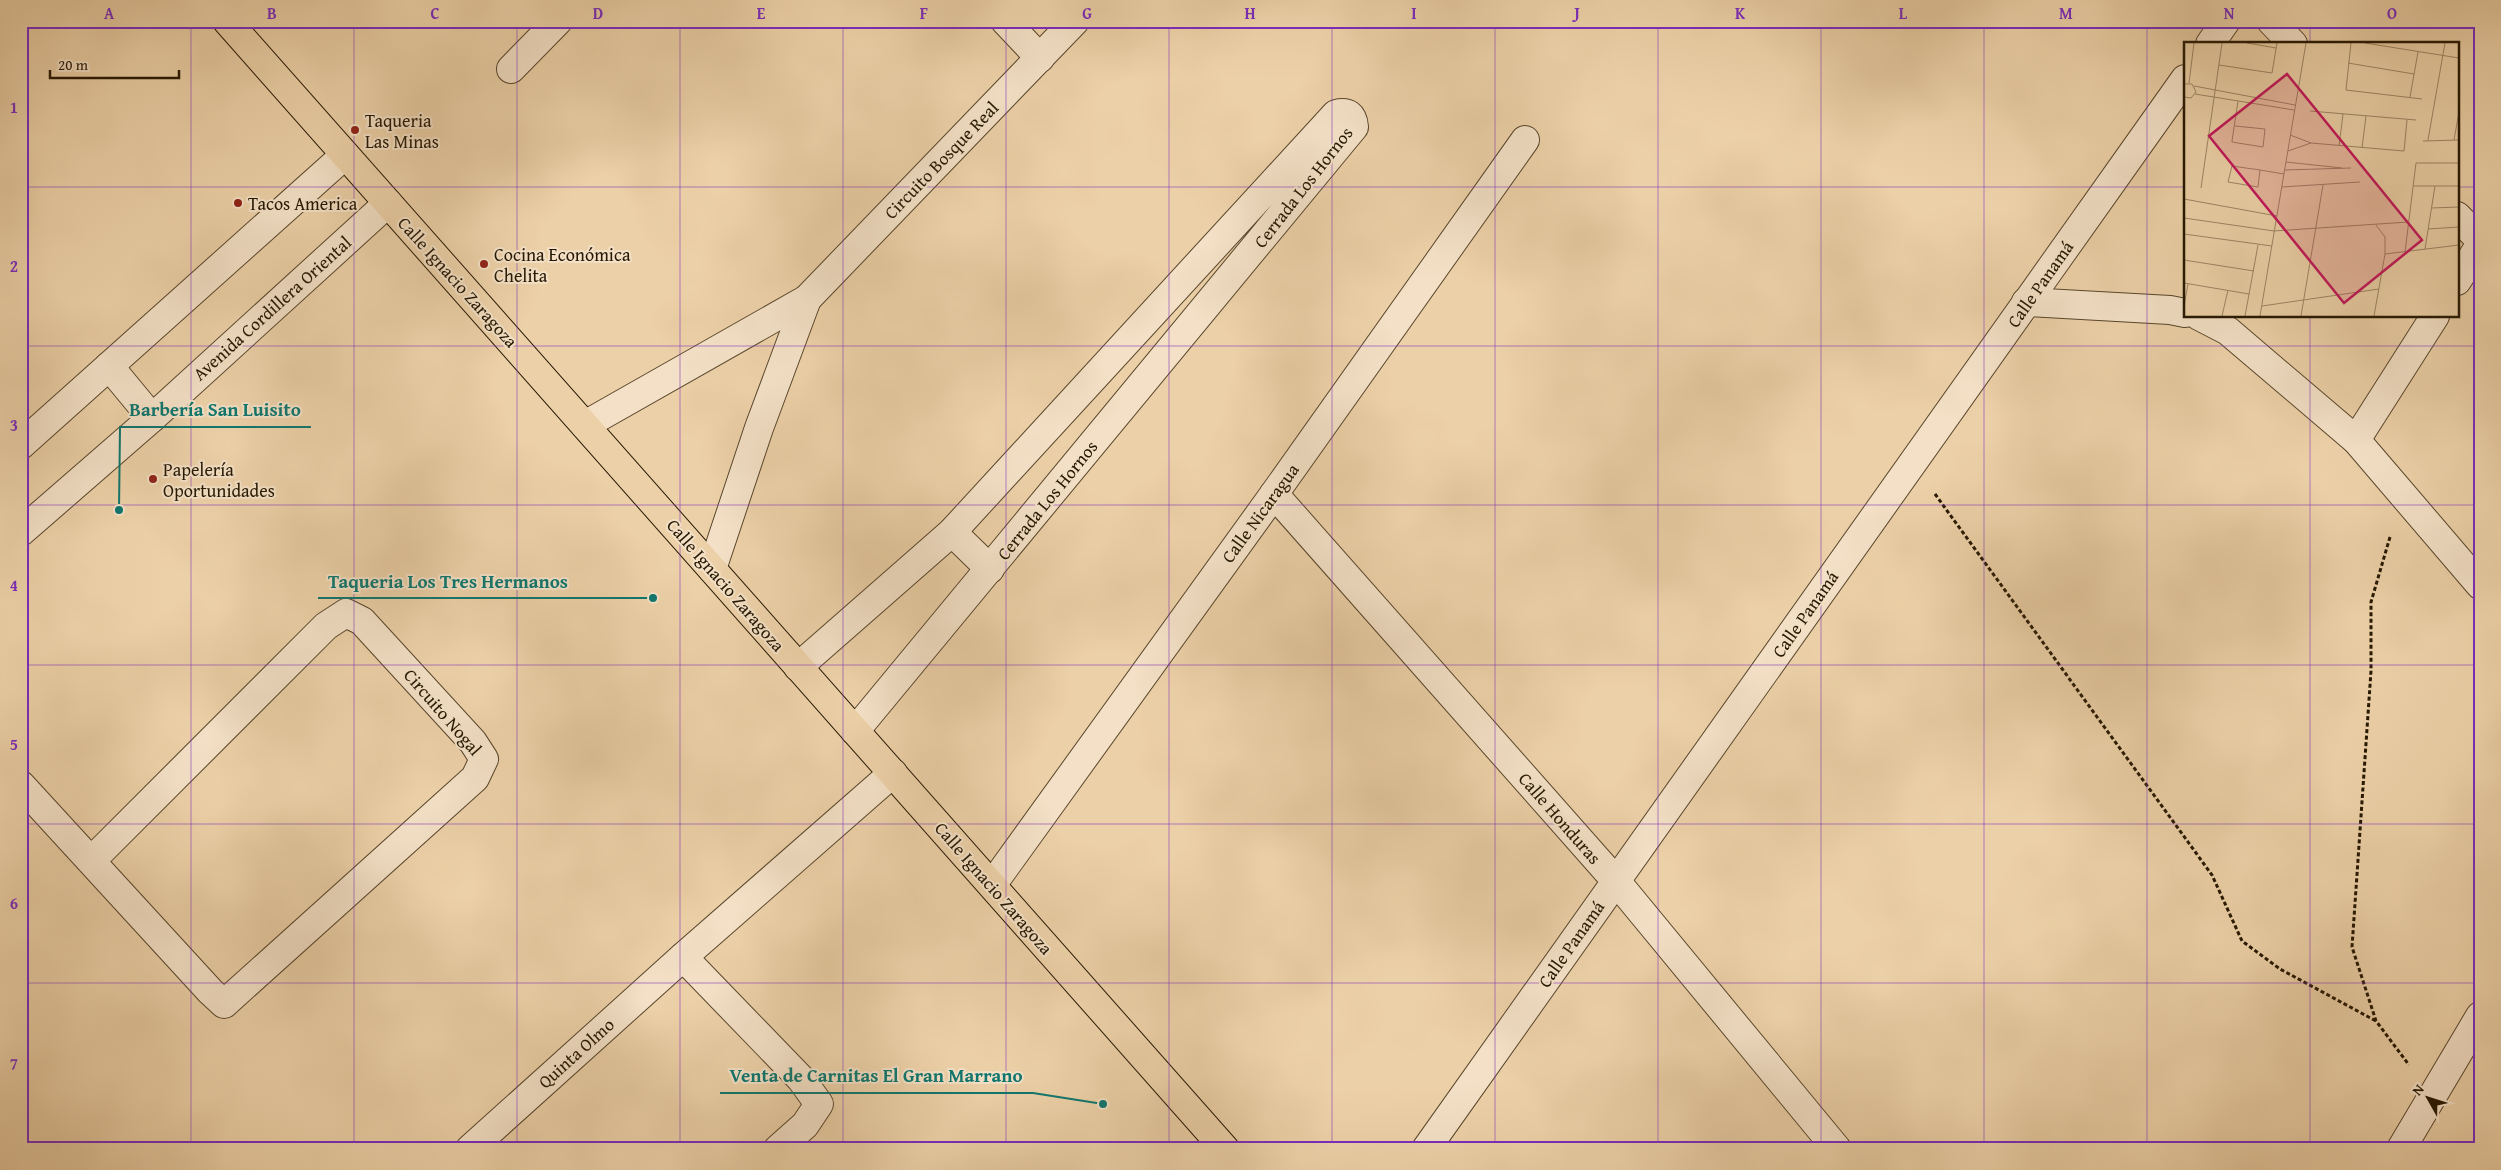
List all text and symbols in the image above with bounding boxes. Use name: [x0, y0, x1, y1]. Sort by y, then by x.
text: A: [104, 1, 115, 25]
text: B: [267, 1, 277, 25]
text: C: [430, 1, 440, 25]
text: D: [593, 1, 603, 25]
text: E: [757, 1, 766, 25]
text: F: [920, 1, 928, 25]
text: G: [1082, 1, 1092, 25]
text: H: [1244, 1, 1256, 25]
text: I: [1411, 1, 1417, 25]
text: J: [1571, 1, 1580, 25]
text: K: [1735, 1, 1746, 25]
text: L: [1899, 1, 1908, 25]
text: M: [2059, 1, 2073, 25]
text: N: [2224, 1, 2235, 25]
text: O: [2387, 1, 2397, 25]
inset map: [2184, 42, 2458, 318]
scale bar: [50, 48, 179, 80]
text: 20 m: [58, 54, 89, 75]
text: 1: [10, 95, 18, 119]
street label: Circuito Bosque Real: [878, 95, 1004, 225]
place label: Taqueria Las Minas: [365, 107, 439, 155]
street label: Cerrada Los Hornos: [1247, 121, 1359, 253]
marker: Taqueria Las Minas: [349, 124, 361, 136]
place label: Tacos America: [248, 190, 358, 217]
marker: Tacos America: [232, 197, 244, 209]
street label: Calle Ignacio Zaragoza: [392, 210, 525, 354]
street label: Avenida Cordillera Oriental: [187, 229, 357, 387]
street label: Calle Panamá: [2000, 235, 2080, 333]
place label: Cocina Económica Chelita: [494, 241, 631, 289]
text: 2: [10, 254, 18, 278]
marker: Cocina Económica Chelita: [478, 258, 490, 270]
callout: Barbería San Luisito: [120, 393, 311, 427]
text: Barbería San Luisito: [129, 395, 301, 423]
text: 3: [10, 413, 18, 437]
street label: Cerrada Los Hornos: [990, 434, 1104, 566]
place label: Papelería Oportunidades: [163, 456, 275, 504]
street label: Calle Nicaragua: [1215, 457, 1306, 568]
marker: Papelería Oportunidades: [147, 473, 159, 485]
street label: Calle Ignacio Zaragoza: [661, 513, 792, 658]
callout: Taqueria Los Tres Hermanos: [318, 564, 578, 598]
street label: Calle Panamá: [1765, 565, 1845, 663]
text: Taqueria Los Tres Hermanos: [328, 567, 568, 595]
text: 4: [10, 573, 18, 597]
street label: Circuito Nogal: [397, 662, 489, 762]
text: 5: [10, 732, 18, 756]
street label: Calle Honduras: [1512, 766, 1608, 870]
street label: Calle Ignacio Zaragoza: [929, 816, 1060, 961]
text: 6: [10, 891, 18, 915]
street label: Calle Panamá: [1531, 895, 1611, 993]
street label: Quinta Olmo: [532, 1011, 620, 1095]
text: 7: [10, 1051, 18, 1075]
callout: Venta de Carnitas El Gran Marrano: [720, 1059, 1033, 1093]
text: Venta de Carnitas El Gran Marrano: [729, 1061, 1023, 1089]
north arrow: [2404, 1072, 2454, 1122]
text: N: [2407, 1079, 2429, 1100]

